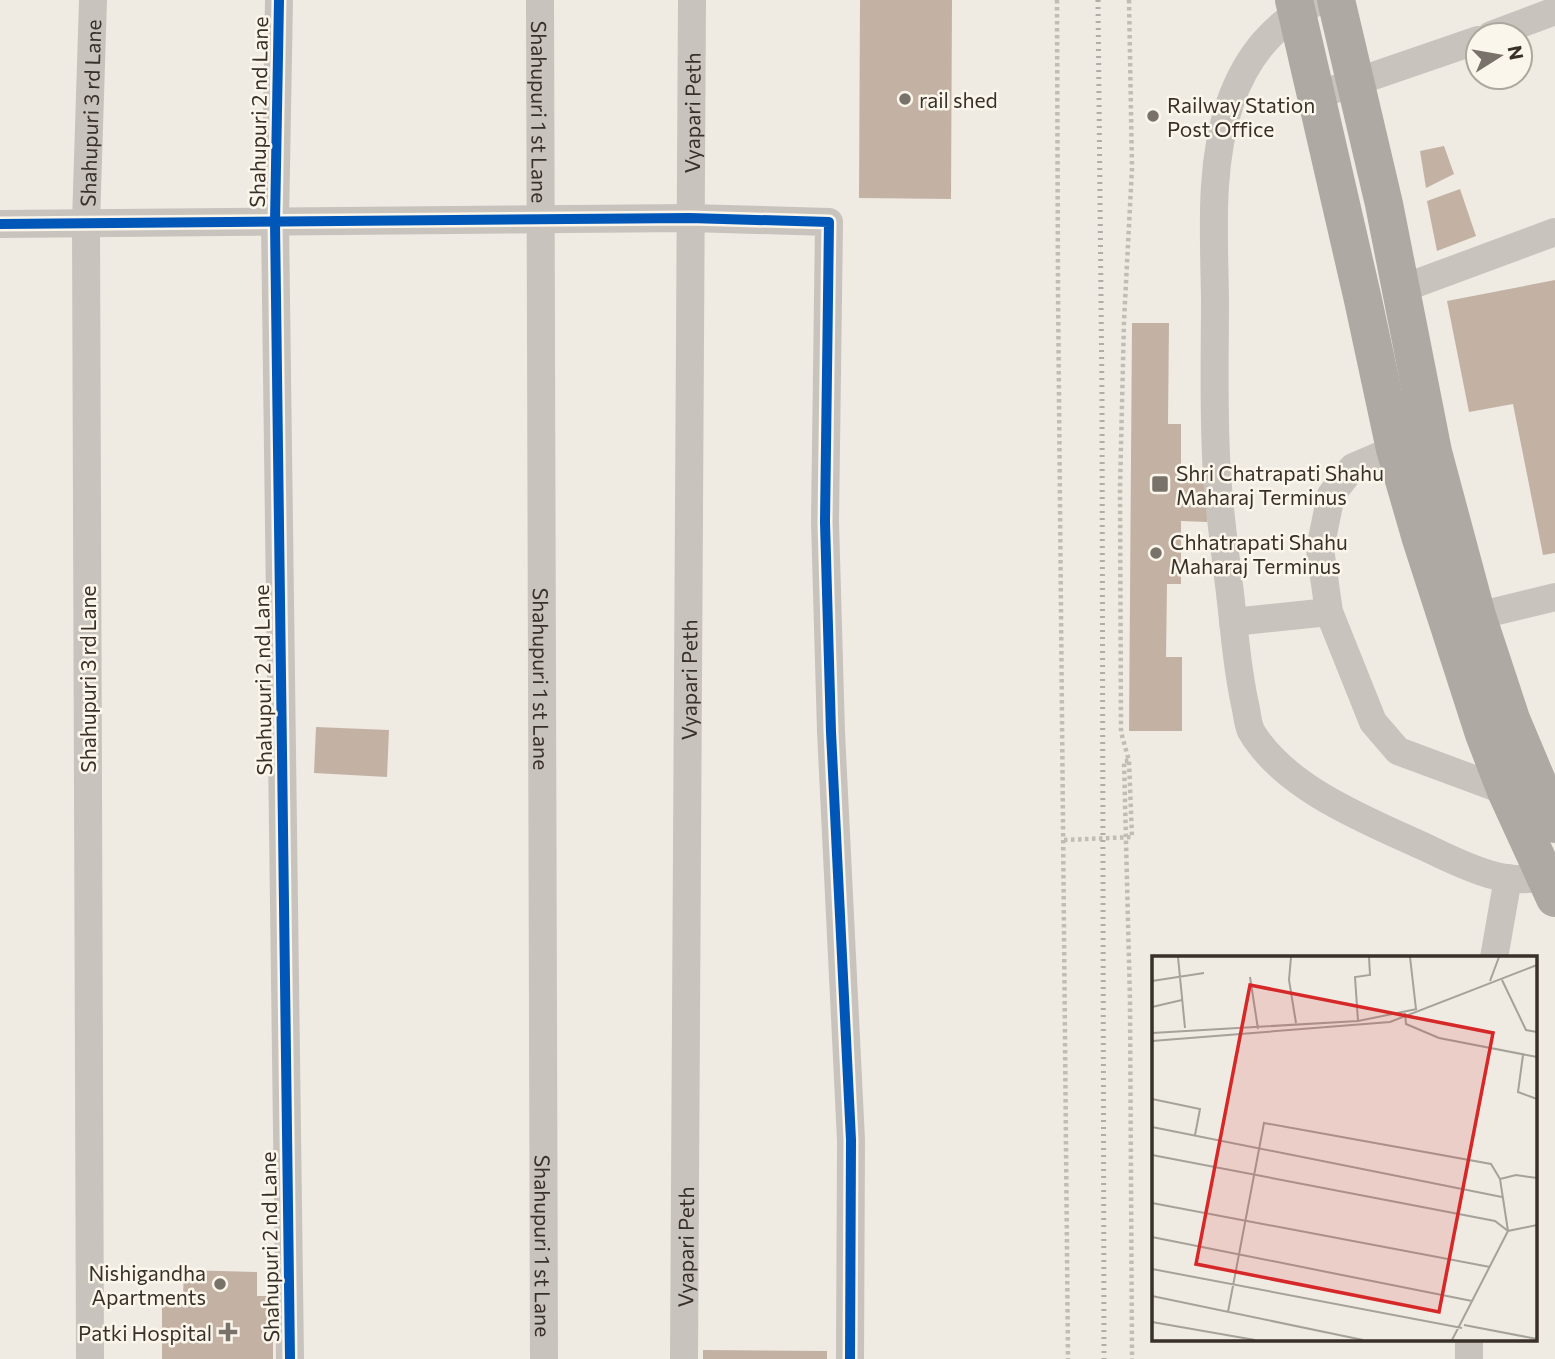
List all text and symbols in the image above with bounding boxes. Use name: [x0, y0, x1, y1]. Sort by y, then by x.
street label: Shahupuri 2 nd Lane: [244, 16, 272, 208]
street label: Shahupuri 3 rd Lane: [74, 19, 105, 207]
street label: Shahupuri 1 st Lane: [528, 21, 553, 203]
north arrow: [1464, 21, 1534, 91]
text: N: [1504, 43, 1529, 62]
street label: Vyapari Peth: [678, 52, 704, 174]
place label: rail shed: [919, 87, 998, 112]
marker: rail shed: [897, 91, 913, 107]
place label: Railway Station Post Office: [1167, 92, 1315, 141]
marker: Railway Station Post Office: [1145, 108, 1161, 124]
place label: Shri Chatrapati Shahu Maharaj Terminus: [1176, 460, 1384, 509]
marker: Shri Chatrapati Shahu Maharaj Terminus: [1150, 474, 1170, 494]
place label: Chhatrapati Shahu Maharaj Terminus: [1170, 529, 1348, 578]
marker: Chhatrapati Shahu Maharaj Terminus: [1148, 545, 1164, 561]
street label: Shahupuri 2 nd Lane: [248, 584, 276, 776]
street label: Shahupuri 3 rd Lane: [75, 585, 100, 773]
street label: Shahupuri 1 st Lane: [529, 588, 555, 770]
street label: Vyapari Peth: [675, 619, 701, 741]
inset map: [1152, 956, 1538, 1342]
street label: Shahupuri 2 nd Lane: [255, 1151, 283, 1343]
street label: Shahupuri 1 st Lane: [531, 1155, 556, 1337]
street label: Vyapari Peth: [672, 1186, 698, 1308]
place label: Nishigandha Apartments: [88, 1260, 206, 1309]
marker: Nishigandha Apartments: [212, 1276, 228, 1292]
place label: Patki Hospital: [78, 1320, 212, 1345]
marker: Patki Hospital: [218, 1322, 238, 1342]

